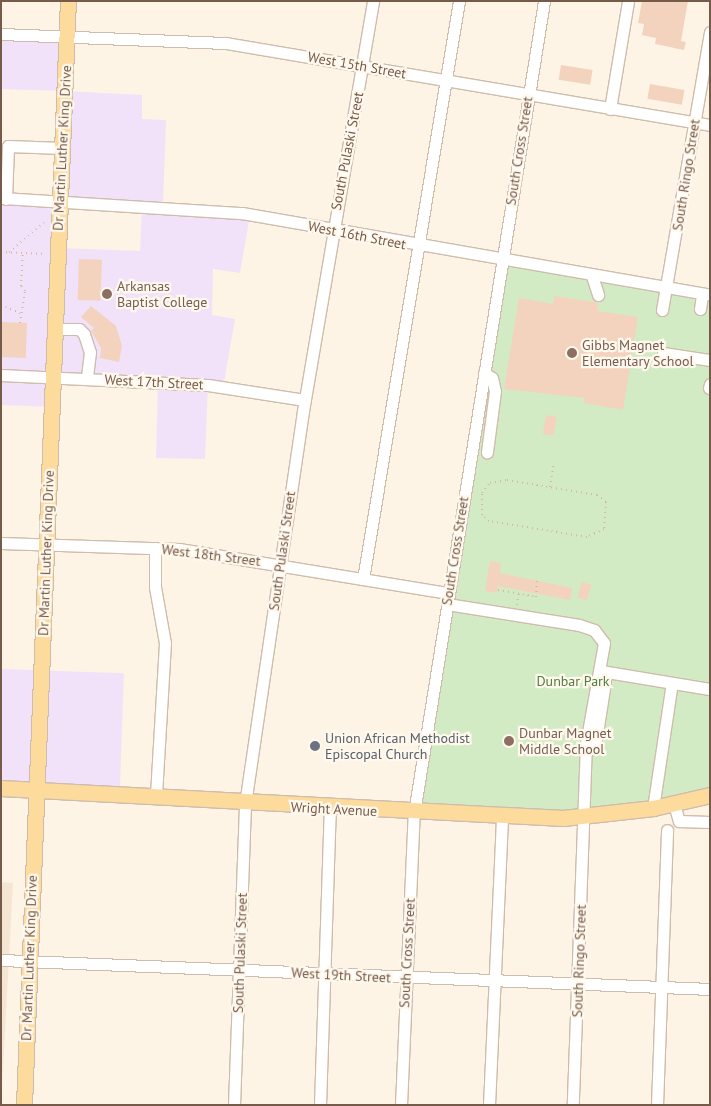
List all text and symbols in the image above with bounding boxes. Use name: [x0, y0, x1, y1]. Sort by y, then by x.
street label: West 15th Street: [306, 48, 408, 82]
street label: Dr Martin Luther King Drive: [49, 65, 75, 231]
street label: South Pulaski Street: [327, 90, 367, 212]
street label: South Cross Street: [502, 95, 536, 207]
street label: South Ringo Street: [669, 118, 703, 232]
street label: West 16th Street: [306, 217, 408, 253]
place label: Arkansas Baptist College: [117, 278, 207, 310]
marker: Arkansas Baptist College: [101, 288, 113, 300]
place label: Gibbs Magnet Elementary School: [582, 337, 694, 370]
marker: Gibbs Magnet Elementary School: [566, 347, 578, 359]
street label: West 17th Street: [104, 371, 204, 393]
street label: Dr Martin Luther King Drive: [35, 470, 57, 636]
street label: South Pulaski Street: [265, 490, 299, 612]
street label: South Cross Street: [438, 495, 472, 607]
street label: West 18th Street: [161, 541, 261, 569]
park label: Dunbar Park: [536, 673, 610, 689]
place label: Dunbar Magnet Middle School: [519, 725, 611, 758]
place label: Union African Methodist Episcopal Church: [325, 730, 470, 762]
marker: Dunbar Magnet Middle School: [503, 735, 515, 747]
marker: Union African Methodist Episcopal Church: [309, 740, 321, 752]
street label: Wright Avenue: [290, 798, 378, 820]
street label: Dr Martin Luther King Drive: [18, 875, 40, 1041]
street label: South Pulaski Street: [230, 893, 250, 1013]
street label: South Cross Street: [396, 898, 418, 1008]
street label: South Ringo Street: [569, 904, 589, 1018]
street label: West 19th Street: [291, 964, 391, 986]

